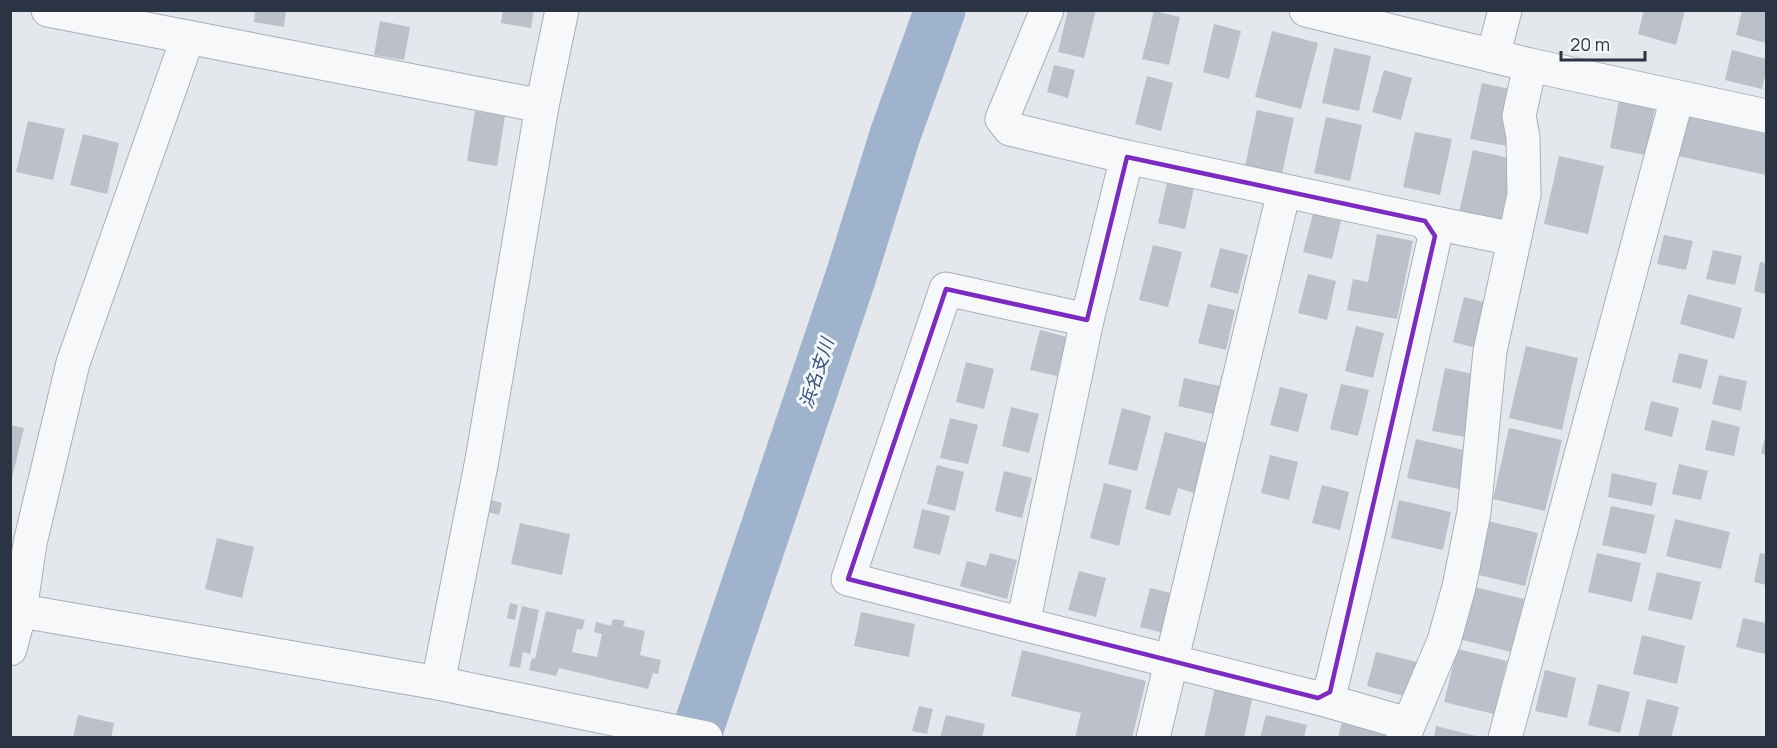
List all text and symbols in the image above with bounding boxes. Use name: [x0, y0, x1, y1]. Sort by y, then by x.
scale bar: [1561, 24, 1645, 62]
text: 20 m: [1570, 32, 1610, 56]
water label: 浜名支川: [793, 333, 839, 411]

